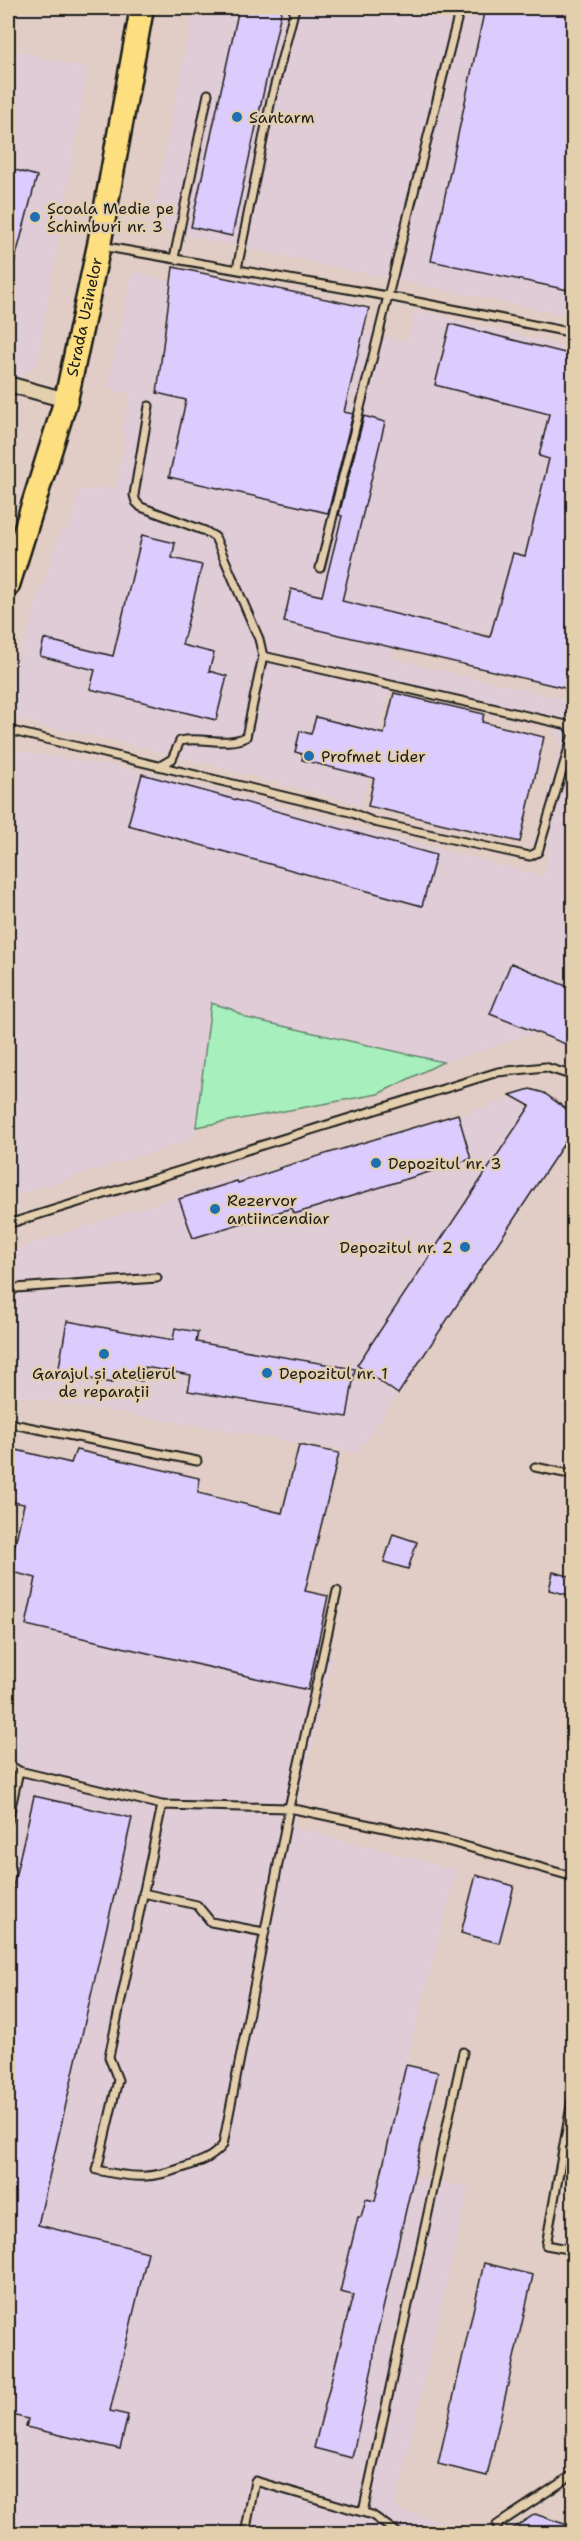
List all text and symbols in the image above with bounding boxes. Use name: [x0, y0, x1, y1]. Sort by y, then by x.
place label: Santarm: [249, 107, 315, 128]
marker: Santarm: [230, 110, 244, 124]
place label: Școala Medie pe Schimburi nr. 3: [47, 198, 174, 237]
marker: Școala Medie pe Schimburi nr. 3: [28, 210, 42, 224]
street label: Strada Uzinelor: [61, 255, 107, 379]
place label: Profmet Lider: [321, 746, 426, 767]
marker: Profmet Lider: [302, 749, 316, 763]
place label: Depozitul nr. 3: [388, 1153, 501, 1174]
marker: Depozitul nr. 3: [369, 1156, 383, 1170]
place label: Rezervor antiincendiar: [227, 1190, 330, 1229]
marker: Rezervor antiincendiar: [208, 1202, 222, 1216]
place label: Depozitul nr. 2: [340, 1237, 453, 1258]
marker: Depozitul nr. 2: [458, 1240, 472, 1254]
marker: Garajul și atelierul de reparații: [97, 1347, 111, 1361]
place label: Garajul și atelierul de reparații: [32, 1363, 176, 1403]
place label: Depozitul nr. 1: [279, 1363, 388, 1384]
marker: Depozitul nr. 1: [260, 1366, 274, 1380]

